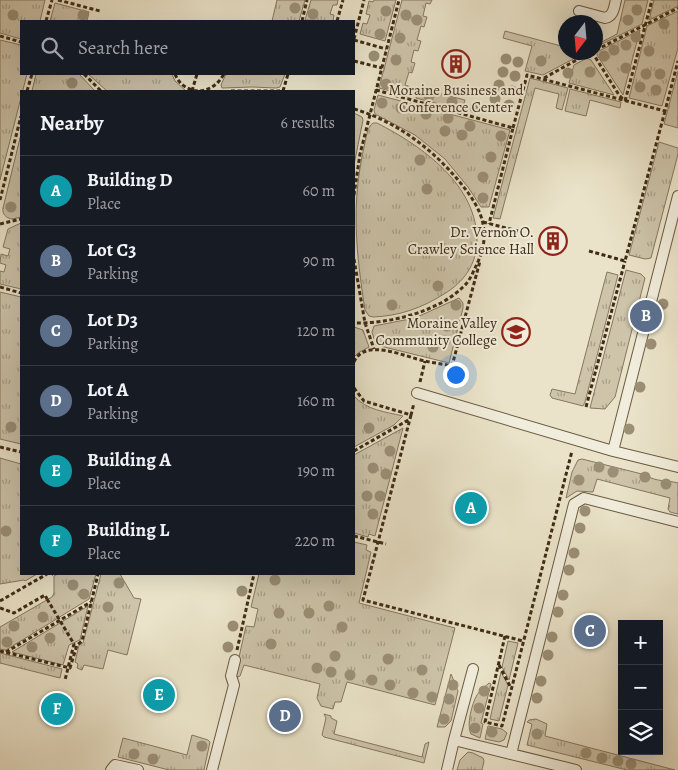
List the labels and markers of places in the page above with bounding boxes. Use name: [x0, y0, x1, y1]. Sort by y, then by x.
building icon: Moraine Business and Conference Center: [441, 49, 471, 79]
place label: Moraine Business and Conference Center: [388, 80, 525, 117]
place label: Dr. Vernon O. Crawley Science Hall: [408, 222, 534, 259]
building icon: Dr. Vernon O. Crawley Science Hall: [538, 226, 568, 256]
pin: B: [630, 297, 662, 335]
place label: Moraine Valley Community College: [376, 313, 497, 350]
school or university icon: Moraine Valley Community College: [501, 317, 531, 347]
pin: A: [455, 489, 487, 527]
pin: C: [574, 612, 606, 650]
pin: E: [143, 676, 175, 714]
pin: F: [41, 690, 73, 728]
pin: D: [269, 697, 301, 735]

